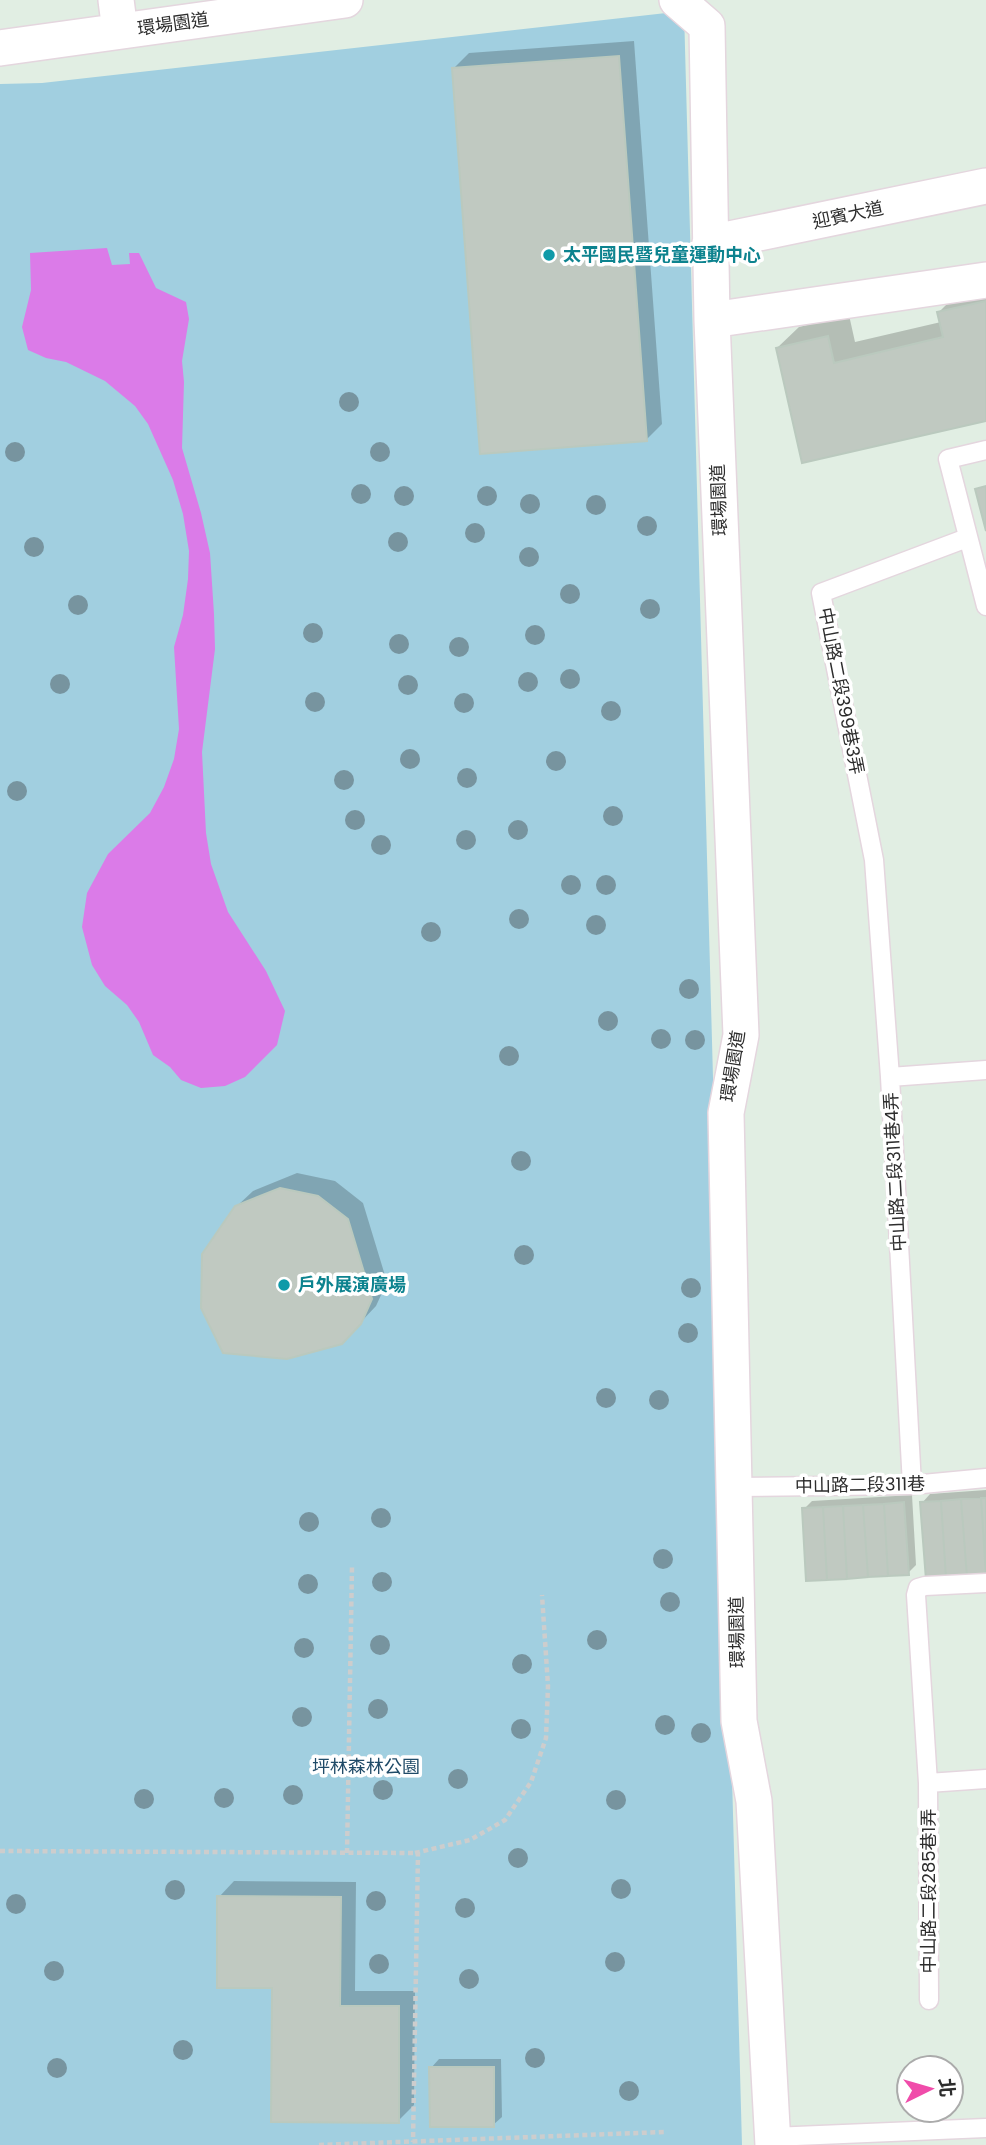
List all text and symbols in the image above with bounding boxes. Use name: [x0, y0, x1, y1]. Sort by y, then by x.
street label: 環場園道: [136, 6, 210, 41]
street label: 迎賓大道: [810, 195, 886, 234]
place label: 太平國民暨兒童運動中心: [563, 242, 761, 267]
marker: 太平國民暨兒童運動中心: [541, 247, 557, 263]
street label: 環場園道: [705, 464, 732, 536]
street label: 中山路二段399巷3弄: [813, 605, 870, 777]
street label: 環場園道: [715, 1028, 750, 1103]
street label: 中山路二段311巷4弄: [878, 1092, 911, 1252]
place label: 戶外展演廣場: [298, 1272, 406, 1297]
marker: 戶外展演廣場: [276, 1277, 292, 1293]
street label: 中山路二段311巷: [795, 1471, 925, 1498]
street label: 環場園道: [723, 1596, 750, 1668]
park label: 坪林森林公園: [312, 1754, 420, 1779]
street label: 中山路二段285巷1弄: [916, 1809, 941, 1973]
north arrow: [895, 2054, 965, 2124]
text: 北: [932, 2077, 961, 2098]

